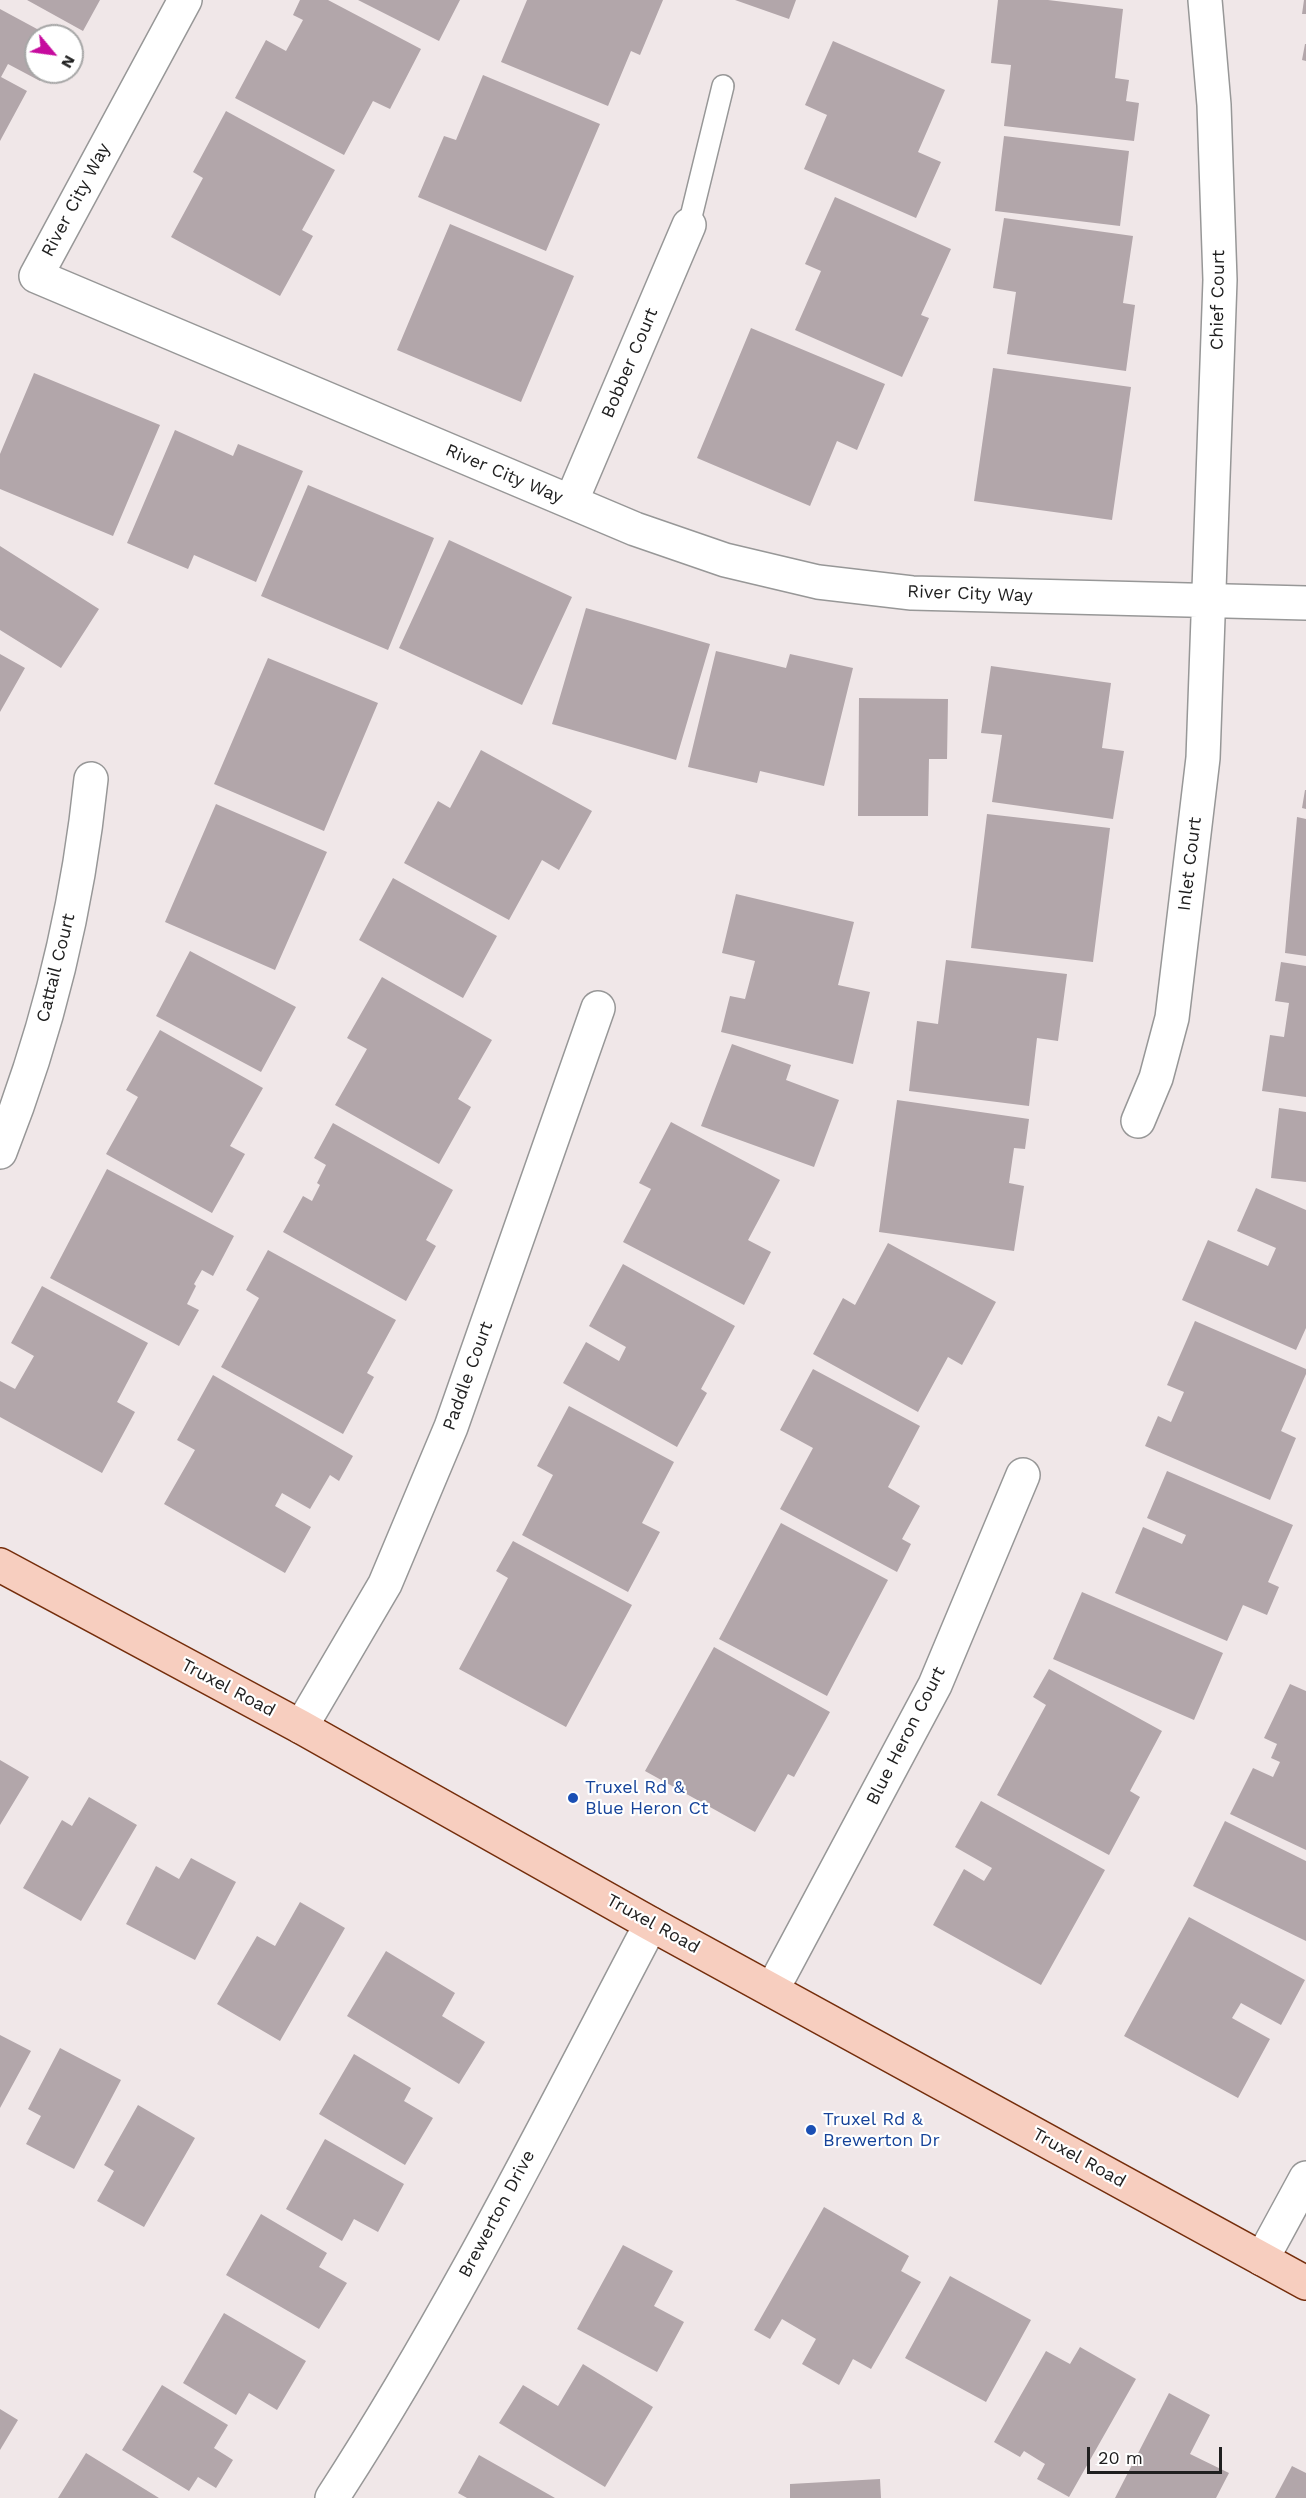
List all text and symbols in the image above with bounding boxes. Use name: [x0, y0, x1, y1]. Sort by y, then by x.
north arrow: [24, 24, 84, 84]
text: N: [57, 52, 80, 72]
street label: River City Way: [37, 140, 115, 260]
street label: Chief Court: [1206, 250, 1230, 350]
street label: Bobber Court: [597, 305, 663, 421]
street label: River City Way: [442, 440, 566, 508]
street label: River City Way: [907, 581, 1033, 607]
street label: Inlet Court: [1174, 816, 1206, 912]
street label: Cattail Court: [32, 911, 80, 1025]
street label: Paddle Court: [438, 1319, 498, 1433]
street label: Truxel Road: [177, 1654, 279, 1722]
street label: Blue Heron Court: [862, 1663, 950, 1809]
place label: Truxel Rd & Blue Heron Ct: [585, 1777, 708, 1820]
marker: Truxel Rd & Blue Heron Ct: [566, 1791, 580, 1805]
street label: Truxel Road: [603, 1890, 703, 1958]
place label: Truxel Rd & Brewerton Dr: [823, 2109, 940, 2152]
marker: Truxel Rd & Brewerton Dr: [804, 2123, 818, 2137]
street label: Truxel Road: [1029, 2124, 1129, 2192]
street label: Brewerton Drive: [454, 2147, 540, 2281]
scale bar: [1090, 2435, 1225, 2473]
text: 20 m: [1098, 2447, 1143, 2468]

